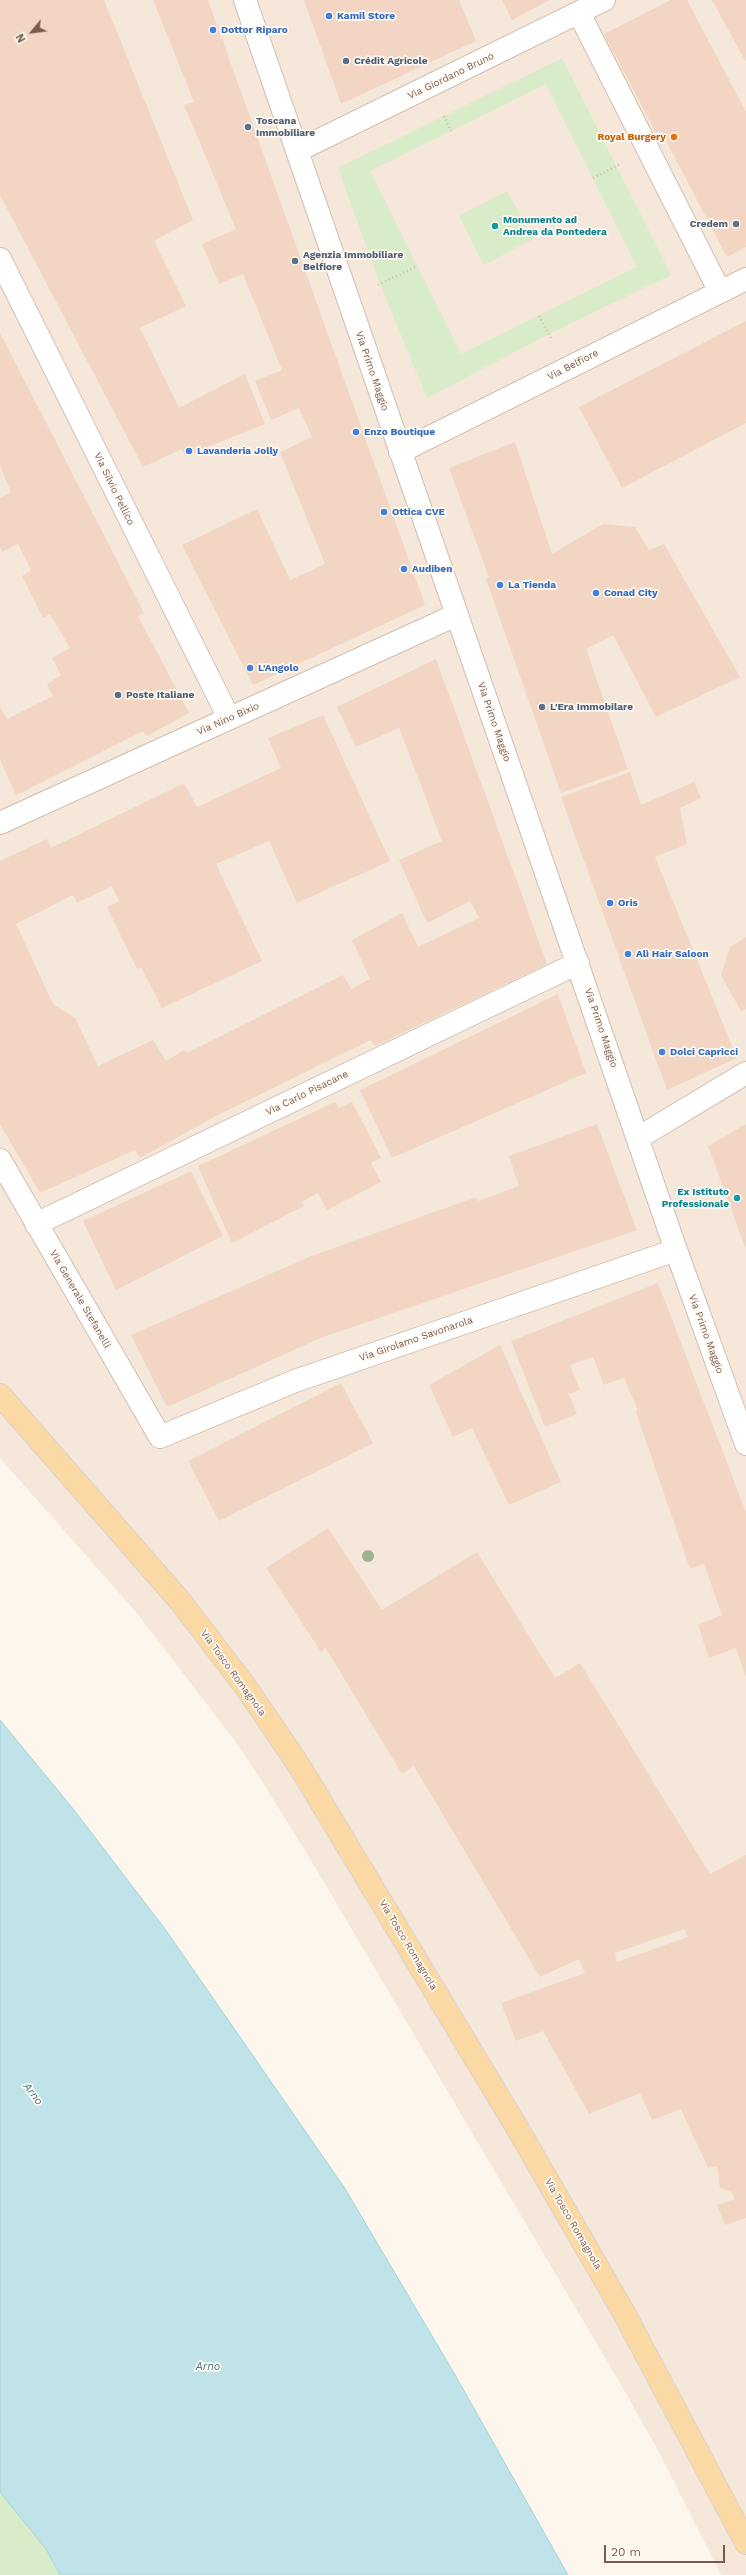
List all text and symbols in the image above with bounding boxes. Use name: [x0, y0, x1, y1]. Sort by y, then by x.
place label: Kamil Store: [337, 10, 395, 22]
marker: Kamil Store: [324, 11, 334, 21]
north arrow: [12, 12, 52, 52]
place label: Dottor Riparo: [221, 24, 288, 36]
marker: Dottor Riparo: [208, 25, 218, 35]
text: N: [13, 31, 29, 45]
street label: Via Giordano Bruno: [406, 50, 496, 102]
place label: Crédit Agricole: [354, 55, 428, 67]
marker: Crédit Agricole: [341, 56, 351, 66]
place label: Toscana Immobiliare: [256, 115, 315, 138]
marker: Toscana Immobiliare: [243, 122, 253, 132]
place label: Royal Burgery: [597, 131, 666, 143]
marker: Royal Burgery: [669, 132, 679, 142]
place label: Monumento ad Andrea da Pontedera: [503, 214, 607, 238]
place label: Credem: [690, 218, 728, 230]
marker: Credem: [731, 219, 741, 229]
marker: Monumento ad Andrea da Pontedera: [490, 221, 500, 231]
place label: Agenzia Immobiliare Belfiore: [303, 249, 403, 272]
marker: Agenzia Immobiliare Belfiore: [290, 256, 300, 266]
street label: Via Primo Maggio: [353, 330, 391, 412]
street label: Via Belfiore: [545, 347, 601, 383]
place label: Enzo Boutique: [364, 426, 435, 438]
marker: Enzo Boutique: [351, 427, 361, 437]
place label: Lavanderia Jolly: [197, 445, 278, 457]
marker: Lavanderia Jolly: [184, 446, 194, 456]
street label: Via Silvio Pellico: [91, 451, 137, 527]
place label: Ottica CVE: [392, 506, 445, 518]
marker: Ottica CVE: [379, 507, 389, 517]
place label: Audiben: [412, 563, 452, 575]
marker: Audiben: [399, 564, 409, 574]
place label: La Tienda: [508, 579, 556, 591]
marker: La Tienda: [495, 580, 505, 590]
place label: Conad City: [604, 587, 658, 599]
marker: Conad City: [591, 588, 601, 598]
place label: L'Angolo: [258, 662, 299, 674]
marker: L'Angolo: [245, 663, 255, 673]
street label: Via Primo Maggio: [475, 681, 513, 763]
place label: Poste Italiane: [126, 689, 194, 701]
marker: Poste Italiane: [113, 690, 123, 700]
street label: Via Nino Bixio: [195, 700, 261, 738]
place label: L'Era Immobilare: [550, 701, 633, 713]
marker: L'Era Immobilare: [537, 702, 547, 712]
place label: Oris: [618, 897, 638, 909]
marker: Oris: [605, 898, 615, 908]
place label: Alì Hair Saloon: [636, 948, 709, 960]
marker: Alì Hair Saloon: [623, 949, 633, 959]
street label: Via Primo Maggio: [582, 987, 620, 1069]
place label: Dolci Capricci: [670, 1046, 738, 1058]
marker: Dolci Capricci: [657, 1047, 667, 1057]
street label: Via Carlo Pisacane: [264, 1068, 350, 1118]
place label: Ex Istituto Professionale: [662, 1186, 729, 1210]
marker: Ex Istituto Professionale: [732, 1193, 742, 1203]
street label: Via Generale Stefanelli: [47, 1248, 113, 1350]
street label: Via Primo Maggio: [686, 1293, 726, 1375]
street label: Via Girolamo Savonarola: [358, 1314, 474, 1364]
street label: Via Tosco Romagnola: [198, 1628, 268, 1718]
street label: Via Tosco Romagnola: [376, 1898, 440, 1992]
water label: Arno: [20, 2080, 46, 2108]
street label: Via Tosco Romagnola: [542, 2176, 604, 2272]
water label: Arno: [196, 2360, 220, 2374]
scale bar: [606, 2537, 727, 2563]
text: 20 m: [611, 2545, 641, 2559]

